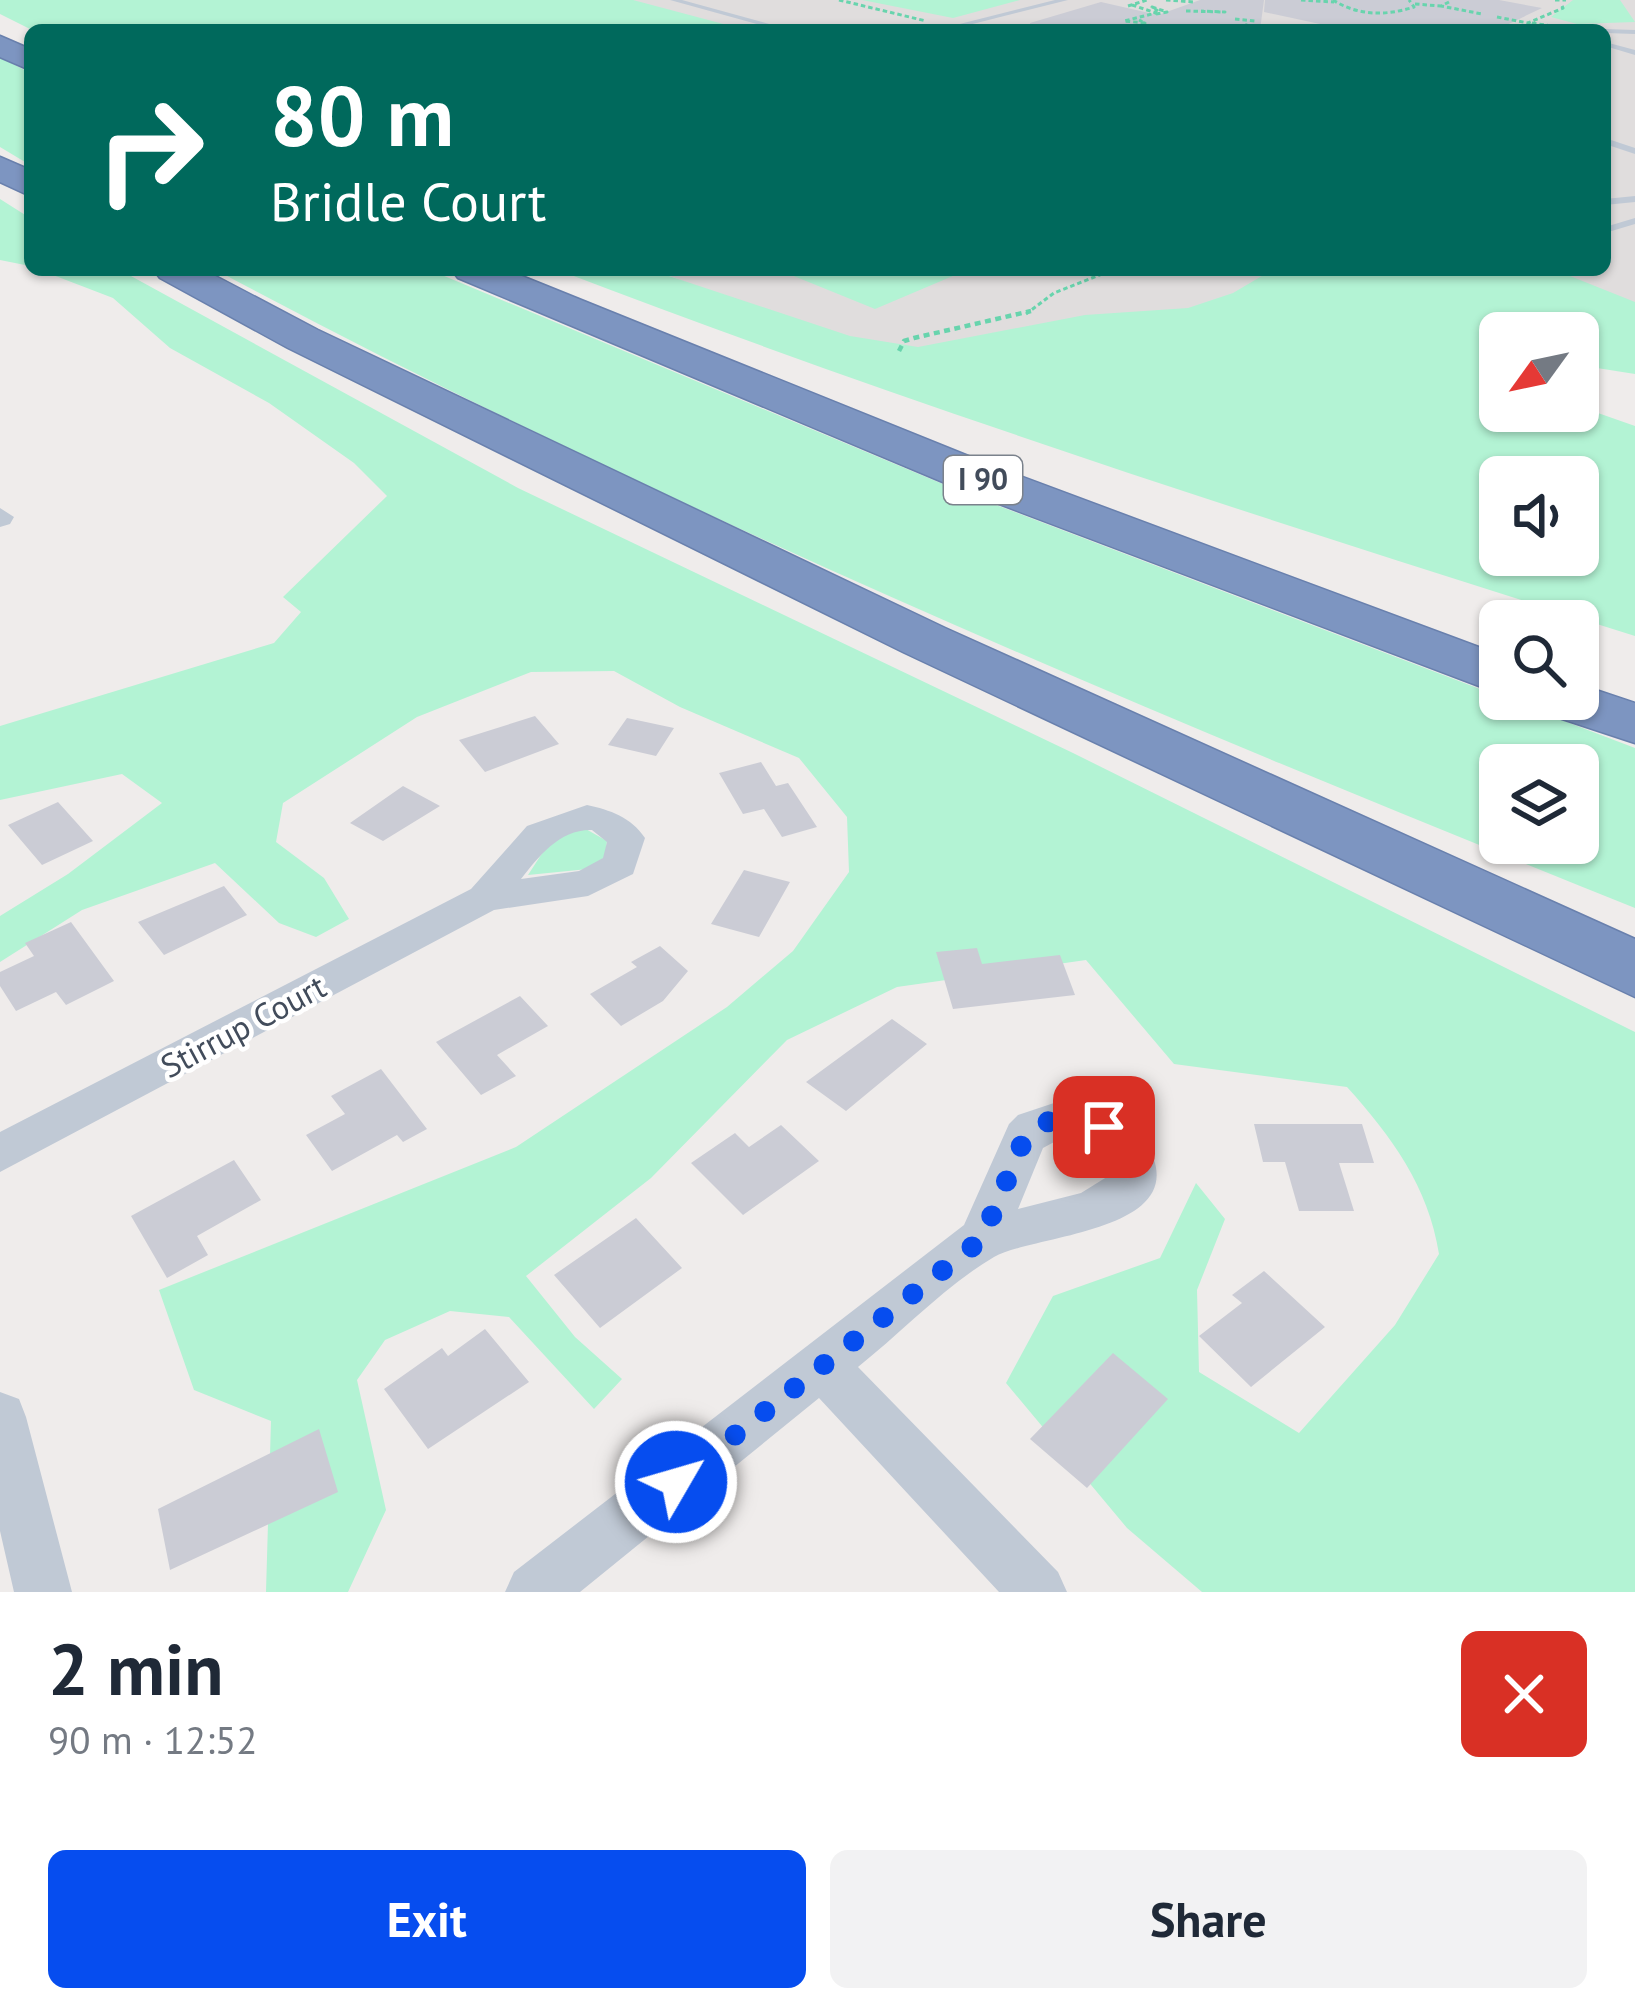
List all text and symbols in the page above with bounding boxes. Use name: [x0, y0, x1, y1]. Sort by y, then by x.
text: 80 m: [270, 60, 454, 169]
icon: right: [72, 72, 228, 228]
text: Bridle Court: [270, 166, 546, 236]
north arrow: [1479, 312, 1599, 432]
map controls: [1479, 312, 1599, 864]
road number: I 90: [944, 456, 1022, 504]
button: sound: [1479, 456, 1599, 576]
button: search: [1479, 600, 1599, 720]
button: layers: [1479, 744, 1599, 864]
street label: Stirrup Court: [153, 964, 333, 1087]
pin: [1053, 1076, 1155, 1178]
icon: arrive: [1071, 1094, 1137, 1160]
position arrow: [613, 1419, 739, 1545]
text: 2 min: [48, 1622, 224, 1715]
button: close: [1461, 1631, 1587, 1757]
text: 90 m · 12:52: [48, 1714, 257, 1765]
button: Exit: [48, 1850, 806, 1988]
button: Share: [830, 1850, 1587, 1988]

